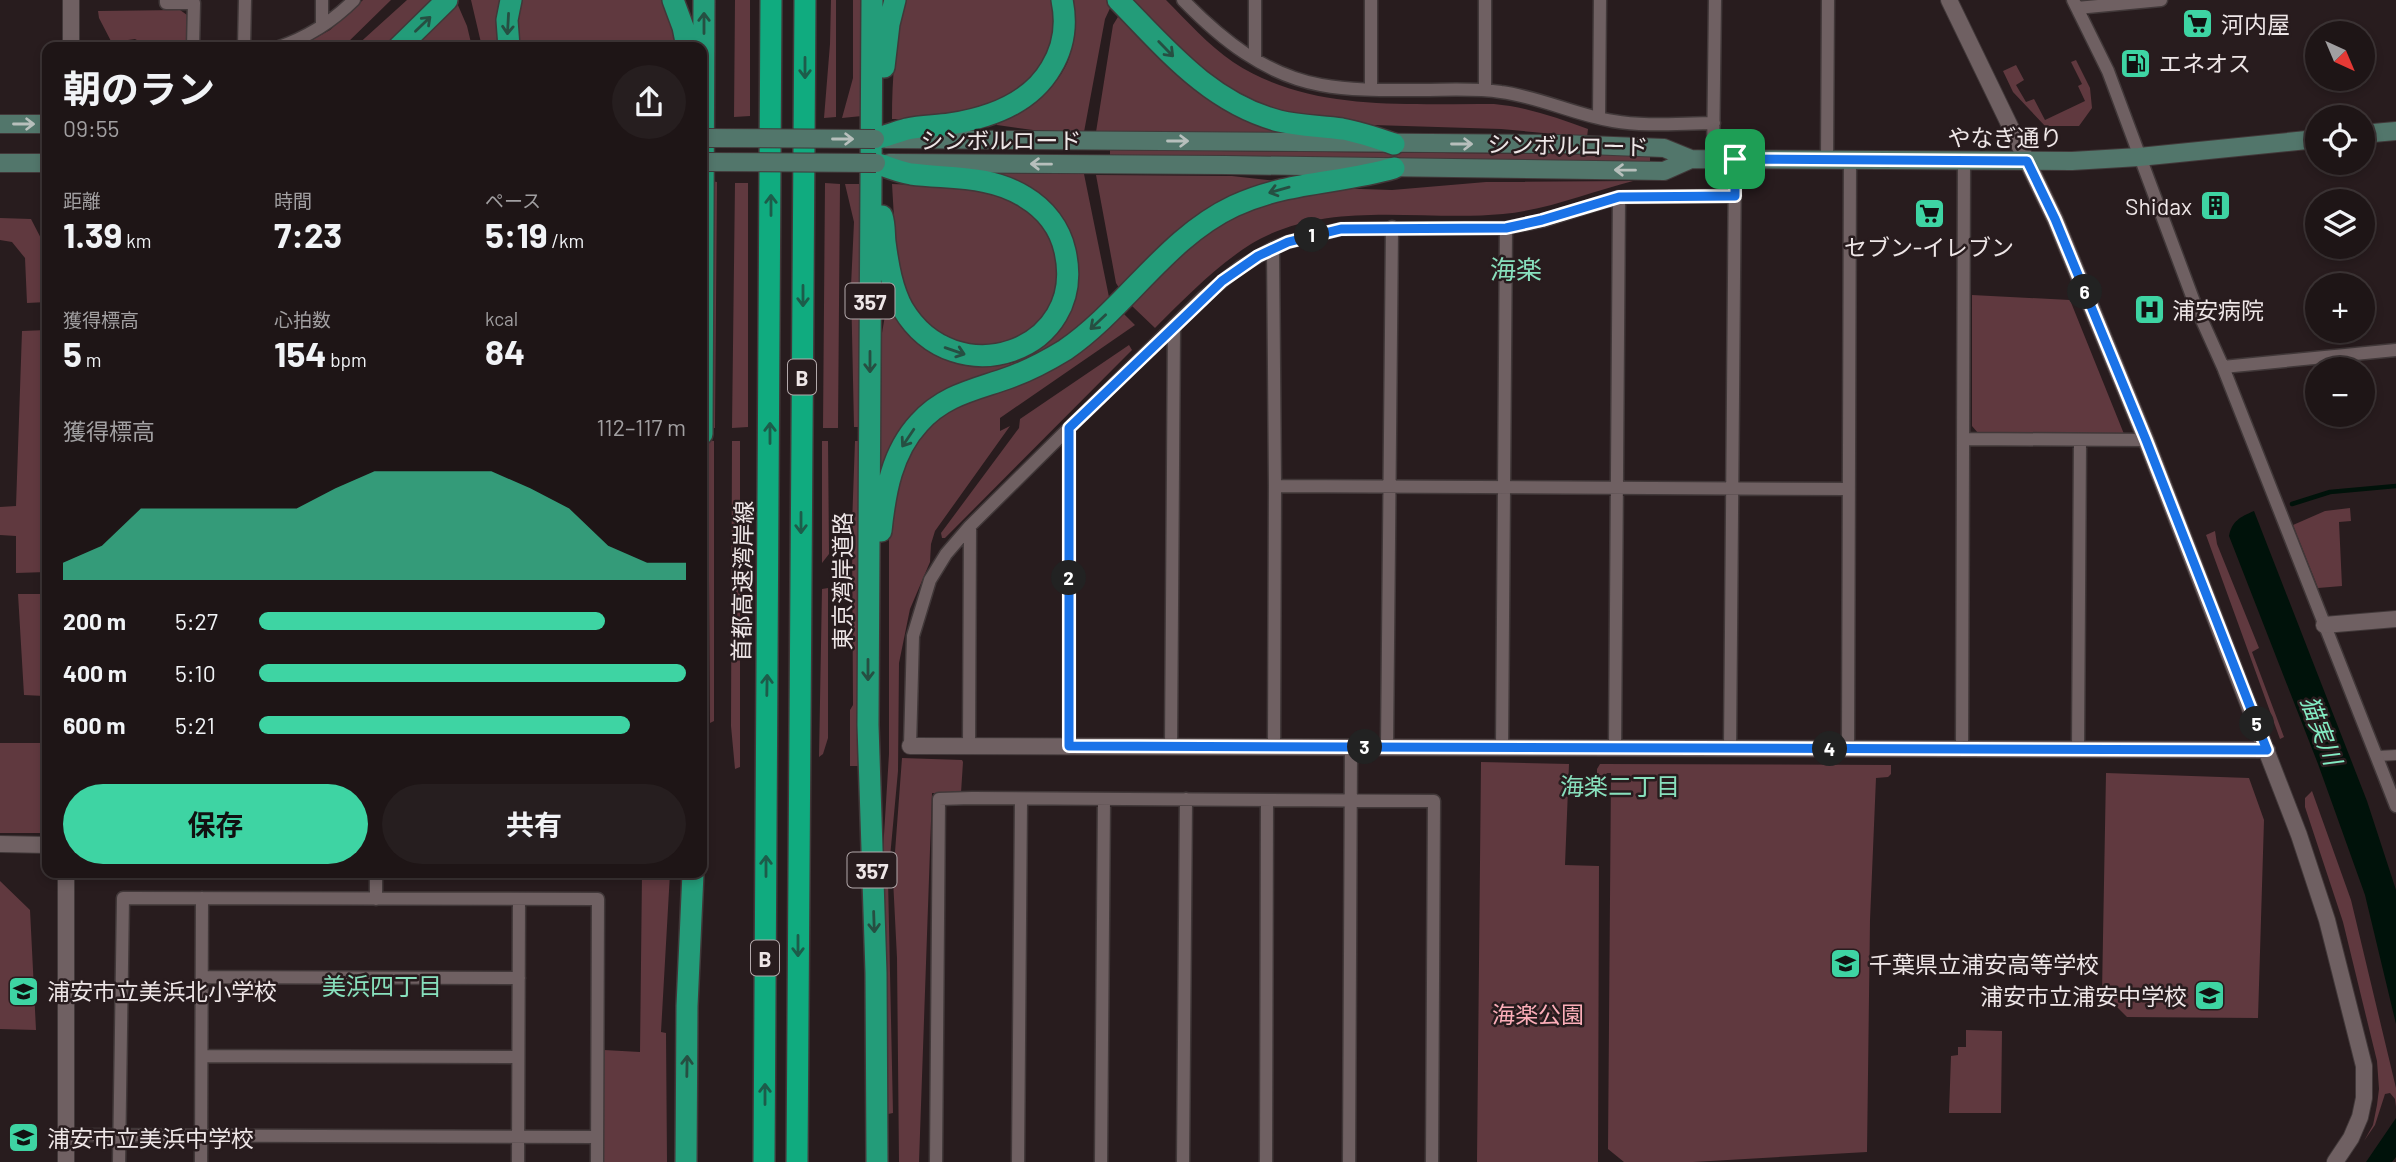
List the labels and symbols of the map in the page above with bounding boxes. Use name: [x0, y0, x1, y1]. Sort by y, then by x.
supermarket icon: 河内屋: [2181, 7, 2215, 41]
place label: 河内屋: [2221, 10, 2290, 38]
one-way arrow: [501, 12, 514, 34]
one-way arrow: [697, 12, 711, 35]
one-way arrow: [414, 15, 431, 32]
north arrow: [2305, 21, 2375, 91]
one-way arrow: [1157, 40, 1174, 57]
fuel station icon: エネオス: [2119, 46, 2153, 80]
place label: エネオス: [2159, 49, 2251, 77]
one-way arrow: [798, 56, 811, 79]
one-way arrow: [12, 117, 35, 131]
street label: やなぎ通り: [1948, 123, 2063, 151]
street label: シンボルロード: [921, 126, 1082, 154]
pin: [1705, 129, 1765, 189]
street label: シンボルロード: [1487, 130, 1649, 160]
one-way arrow: [832, 132, 855, 146]
one-way arrow: [1166, 134, 1189, 148]
one-way arrow: [1450, 137, 1473, 151]
one-way arrow: [1030, 157, 1053, 171]
one-way arrow: [1614, 164, 1637, 177]
one-way arrow: [1268, 184, 1291, 197]
building icon: Shidax: [2198, 189, 2232, 223]
place label: Shidax: [2125, 192, 2192, 220]
one-way arrow: [764, 194, 778, 217]
supermarket icon: セブン-イレブン: [1912, 196, 1946, 230]
pin: 1: [1294, 218, 1330, 252]
place label: セブン-イレブン: [1844, 233, 2014, 261]
district label: 海楽: [1490, 253, 1542, 284]
pin: 6: [2068, 274, 2102, 310]
one-way arrow: [796, 284, 810, 307]
road number: 357: [846, 284, 894, 318]
hospital icon: 浦安病院: [2132, 293, 2166, 327]
place label: 浦安病院: [2172, 296, 2264, 324]
one-way arrow: [1090, 314, 1107, 331]
one-way arrow: [943, 346, 965, 358]
one-way arrow: [863, 350, 877, 373]
road number: B: [788, 360, 816, 394]
one-way arrow: [763, 422, 777, 445]
one-way arrow: [901, 428, 915, 447]
street label: 首都高速湾岸線: [727, 500, 757, 662]
one-way arrow: [794, 511, 808, 534]
street label: 東京湾岸道路: [828, 512, 856, 650]
pin: 2: [1052, 560, 1086, 596]
one-way arrow: [861, 658, 875, 681]
one-way arrow: [760, 674, 774, 697]
water label: 猫実川: [2296, 691, 2350, 772]
pin: 5: [2240, 706, 2274, 742]
pin: 3: [1348, 730, 1382, 764]
pin: 4: [1812, 732, 1848, 766]
district label: 海楽二丁目: [1560, 771, 1680, 800]
road number: 357: [848, 852, 896, 888]
one-way arrow: [759, 855, 773, 878]
one-way arrow: [867, 910, 881, 933]
one-way arrow: [792, 934, 805, 957]
road number: B: [751, 940, 779, 976]
school or university icon: 千葉県立浦安高等学校: [1829, 947, 1863, 981]
place label: 千葉県立浦安高等学校: [1869, 950, 2099, 978]
district label: 美浜四丁目: [322, 971, 442, 1000]
school or university icon: 浦安市立美浜北小学校: [7, 974, 41, 1008]
place label: 浦安市立美浜北小学校: [47, 977, 277, 1005]
school or university icon: 浦安市立浦安中学校: [2193, 979, 2227, 1013]
place label: 浦安市立浦安中学校: [1980, 982, 2187, 1010]
park label: 海楽公園: [1492, 1000, 1584, 1028]
one-way arrow: [680, 1055, 694, 1078]
one-way arrow: [758, 1083, 772, 1106]
school or university icon: 浦安市立美浜中学校: [7, 1121, 41, 1155]
place label: 浦安市立美浜中学校: [47, 1124, 254, 1152]

